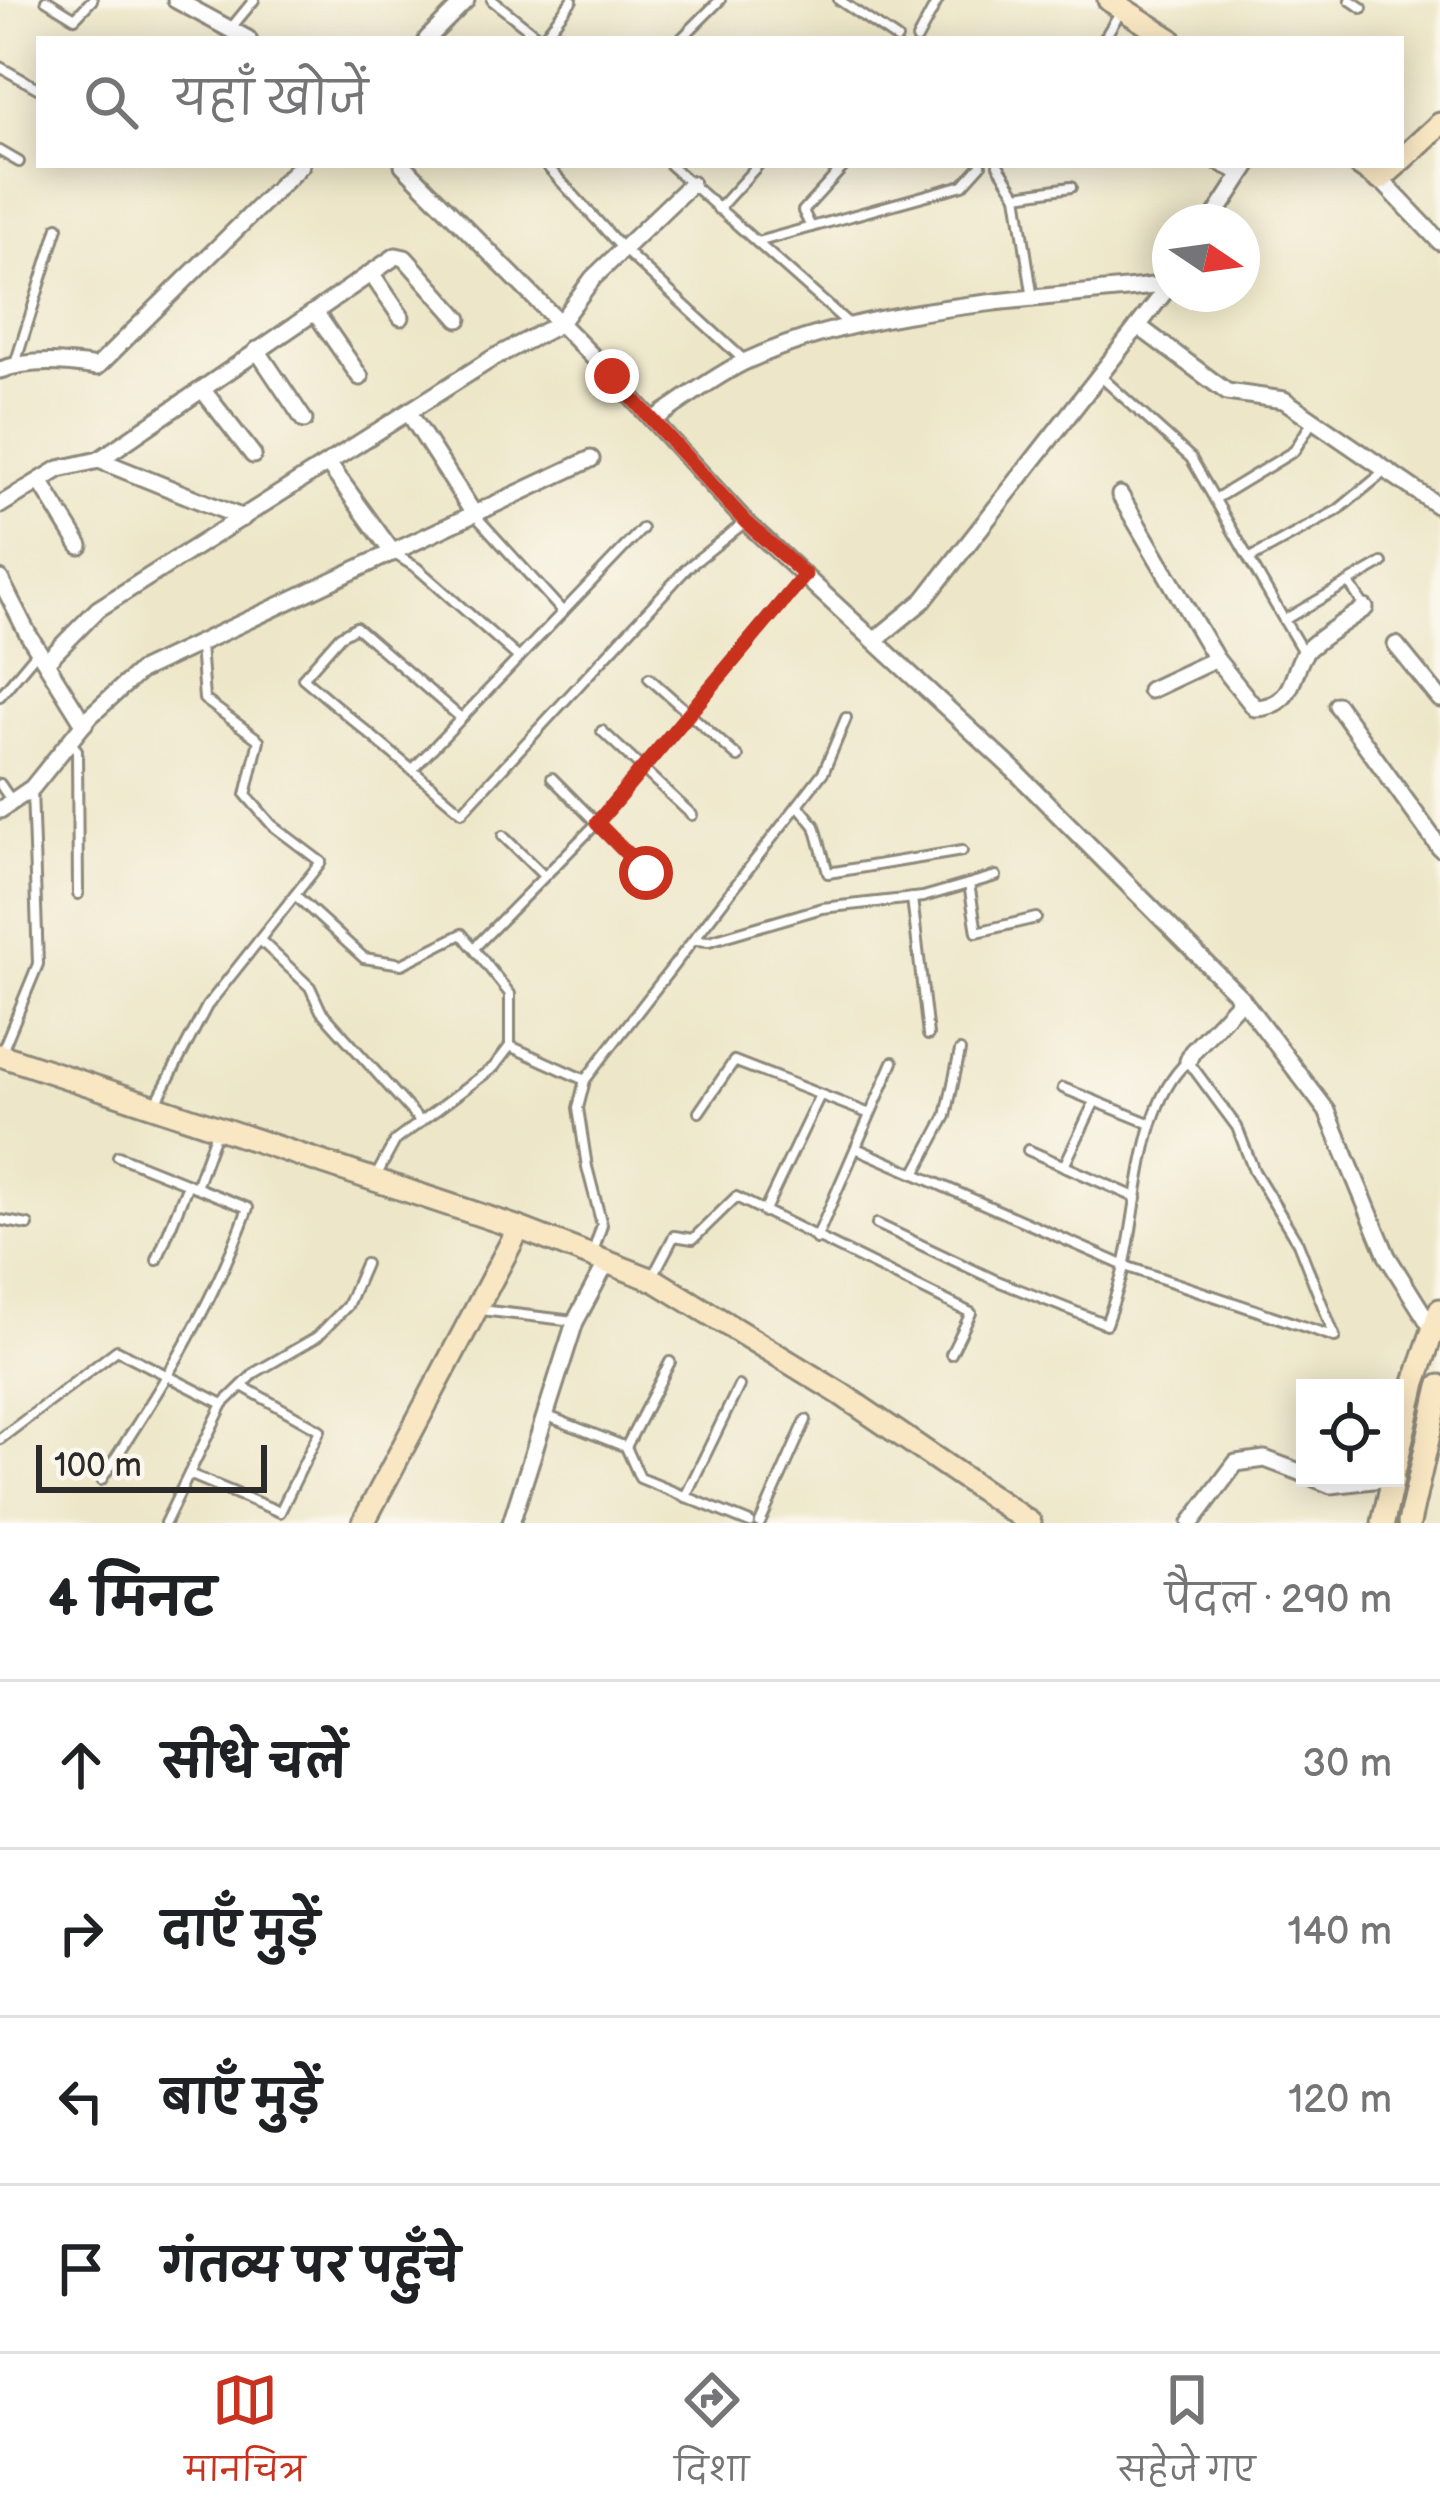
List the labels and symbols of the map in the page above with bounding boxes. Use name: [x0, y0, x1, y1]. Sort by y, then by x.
north arrow: [1152, 204, 1260, 312]
route end: [585, 349, 639, 403]
route start: [619, 846, 673, 900]
scale bar: [36, 1439, 267, 1492]

